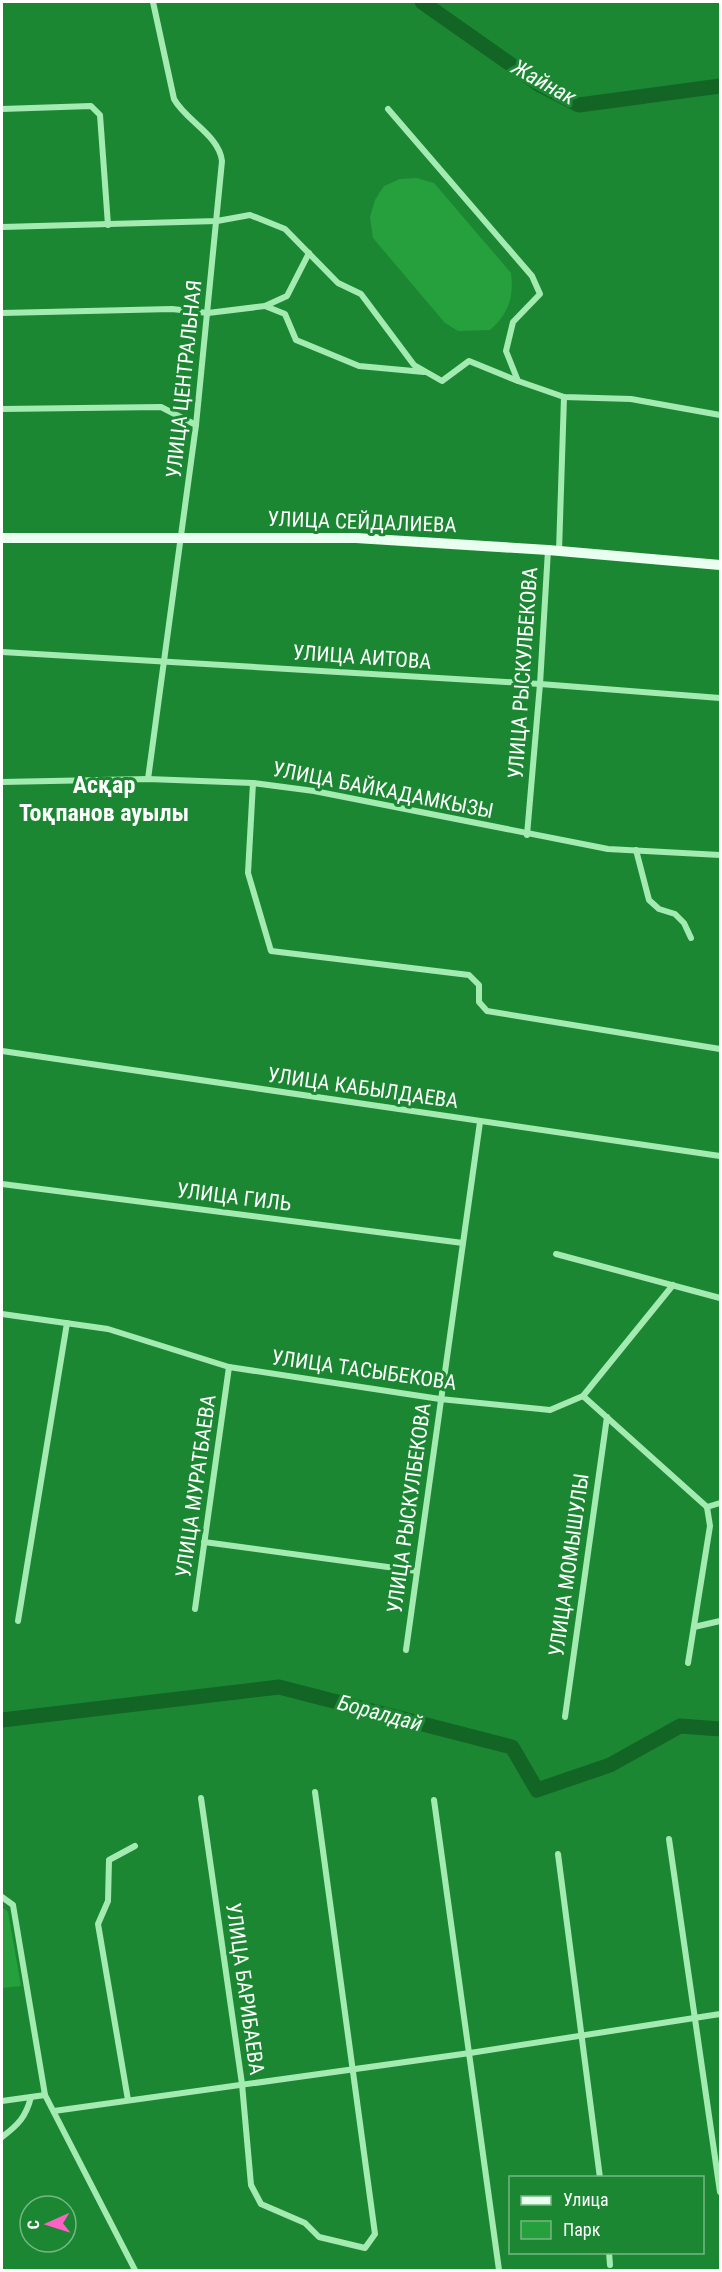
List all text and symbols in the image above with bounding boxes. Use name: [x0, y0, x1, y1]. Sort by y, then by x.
water label: Жайнак: [507, 54, 581, 110]
street label: УЛИЦА ЦЕНТРАЛЬНАЯ: [162, 279, 206, 479]
street label: УЛИЦА СЕЙДАЛИЕВА: [267, 507, 457, 537]
street label: УЛИЦА РЫСКУЛБЕКОВА: [504, 566, 542, 780]
street label: УЛИЦА АИТОВА: [292, 640, 432, 674]
street label: УЛИЦА БАЙКАДАМКЫЗЫ: [270, 757, 496, 823]
district label: Асқар Тоқпанов ауылы: [19, 771, 189, 827]
street label: УЛИЦА КАБЫЛДАЕВА: [266, 1063, 460, 1113]
street label: УЛИЦА ГИЛЬ: [175, 1178, 293, 1216]
street label: УЛИЦА ТАСЫБЕКОВА: [270, 1345, 458, 1395]
street label: УЛИЦА МУРАТБАЕВА: [171, 1393, 221, 1579]
street label: УЛИЦА РЫСКУЛБЕКОВА: [382, 1401, 436, 1615]
street label: УЛИЦА МОМЫШУЛЫ: [544, 1472, 594, 1658]
water label: Боралдай: [335, 1690, 425, 1736]
street label: УЛИЦА БАРИБАЕВА: [221, 1901, 269, 2077]
legend: [509, 2176, 704, 2254]
text: Улица: [563, 2189, 609, 2210]
north arrow: [18, 2194, 78, 2254]
text: Парк: [563, 2219, 601, 2240]
text: С: [24, 2220, 43, 2230]

